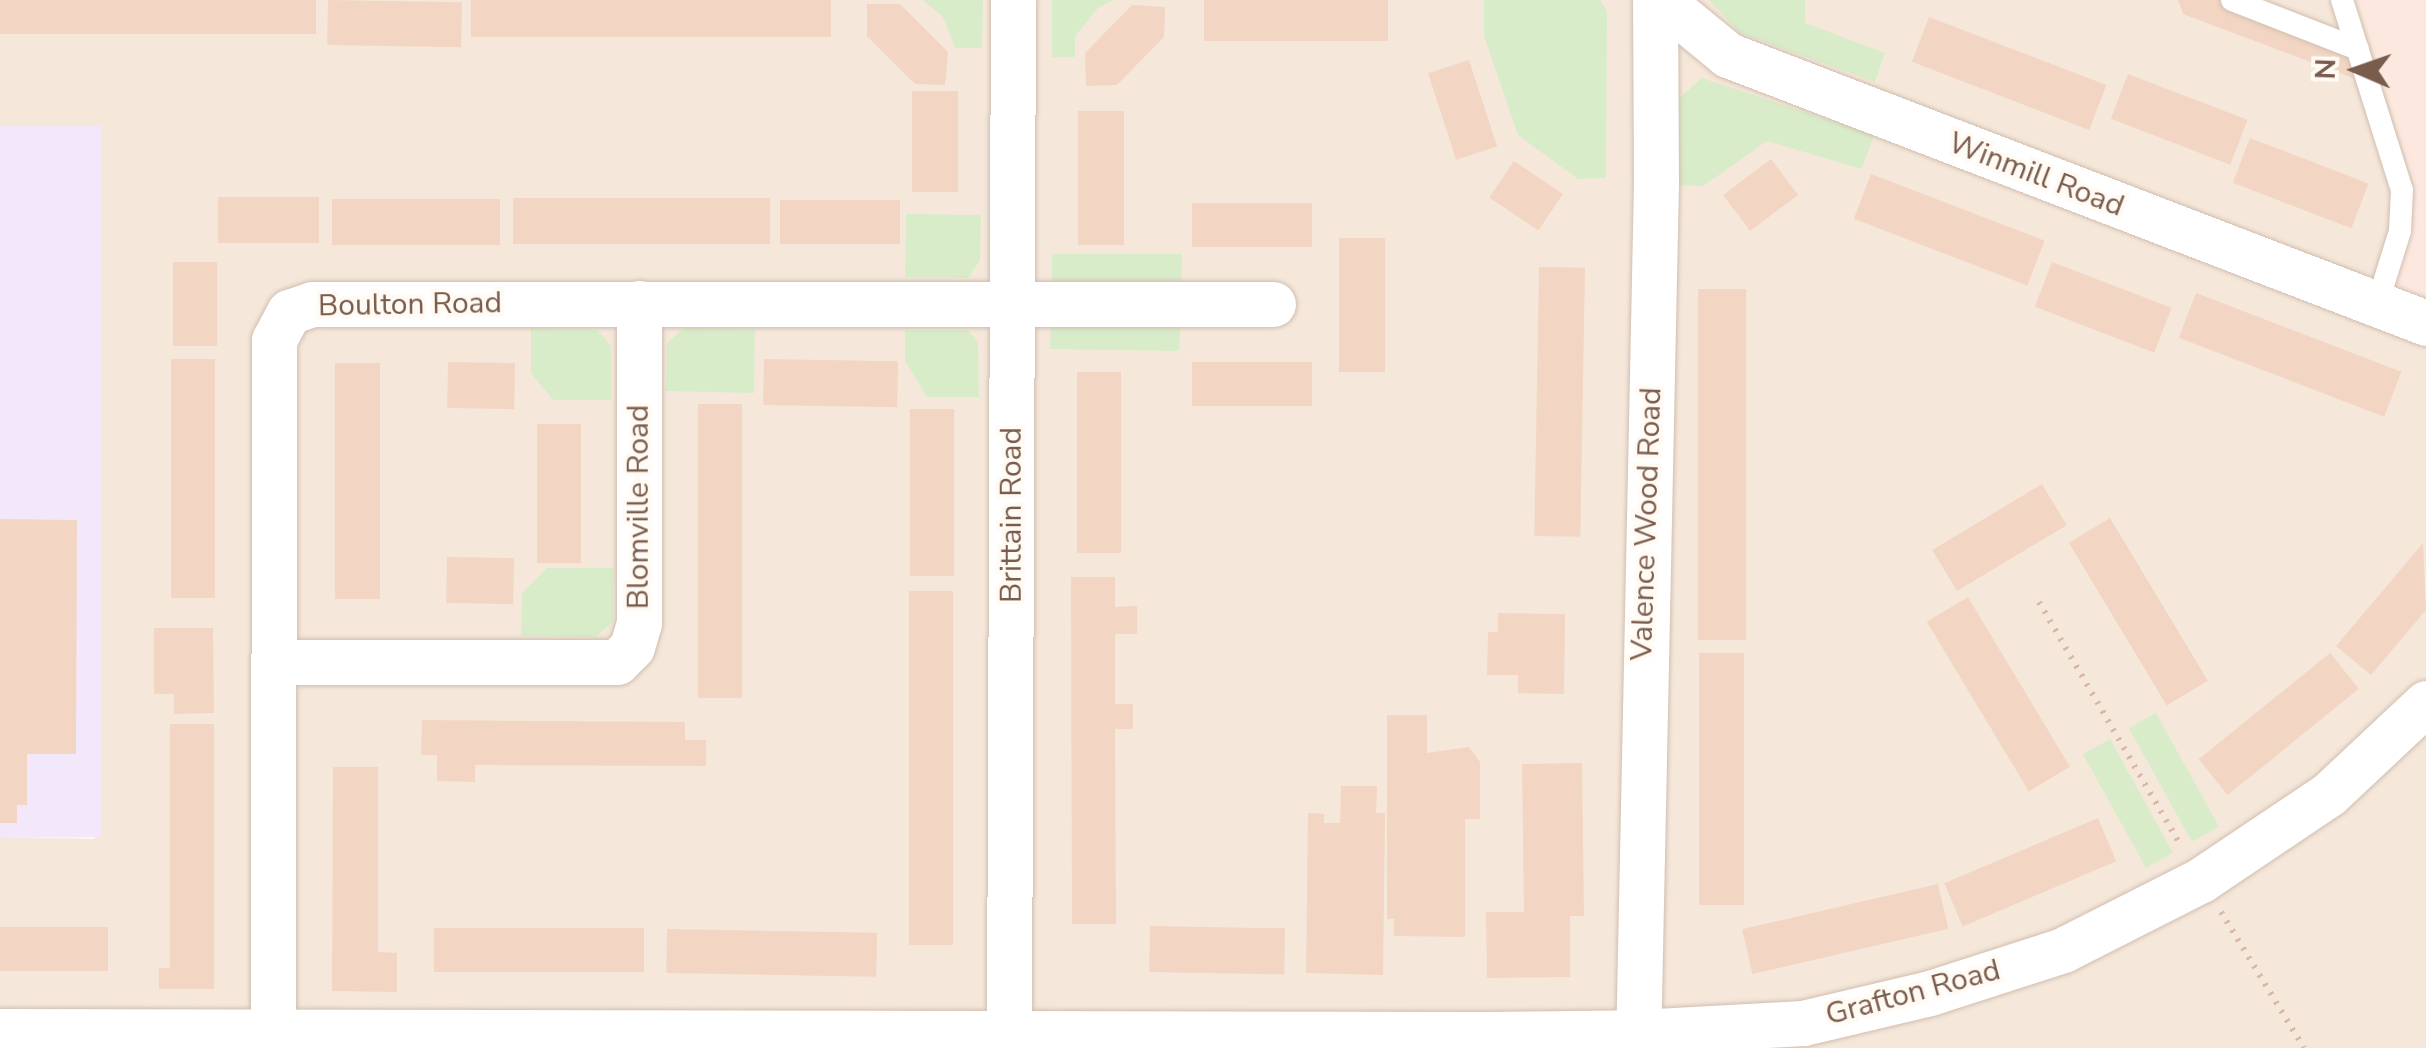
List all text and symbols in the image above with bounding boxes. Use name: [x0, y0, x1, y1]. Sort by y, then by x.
north arrow: [2306, 20, 2406, 120]
text: N: [2307, 58, 2345, 80]
street label: Winmill Road: [1943, 125, 2129, 225]
street label: Boulton Road: [318, 285, 502, 325]
street label: Valence Wood Road: [1624, 387, 1670, 661]
street label: Blomville Road: [621, 405, 657, 609]
street label: Brittain Road: [994, 427, 1030, 603]
street label: Grafton Road: [1822, 952, 2004, 1034]

